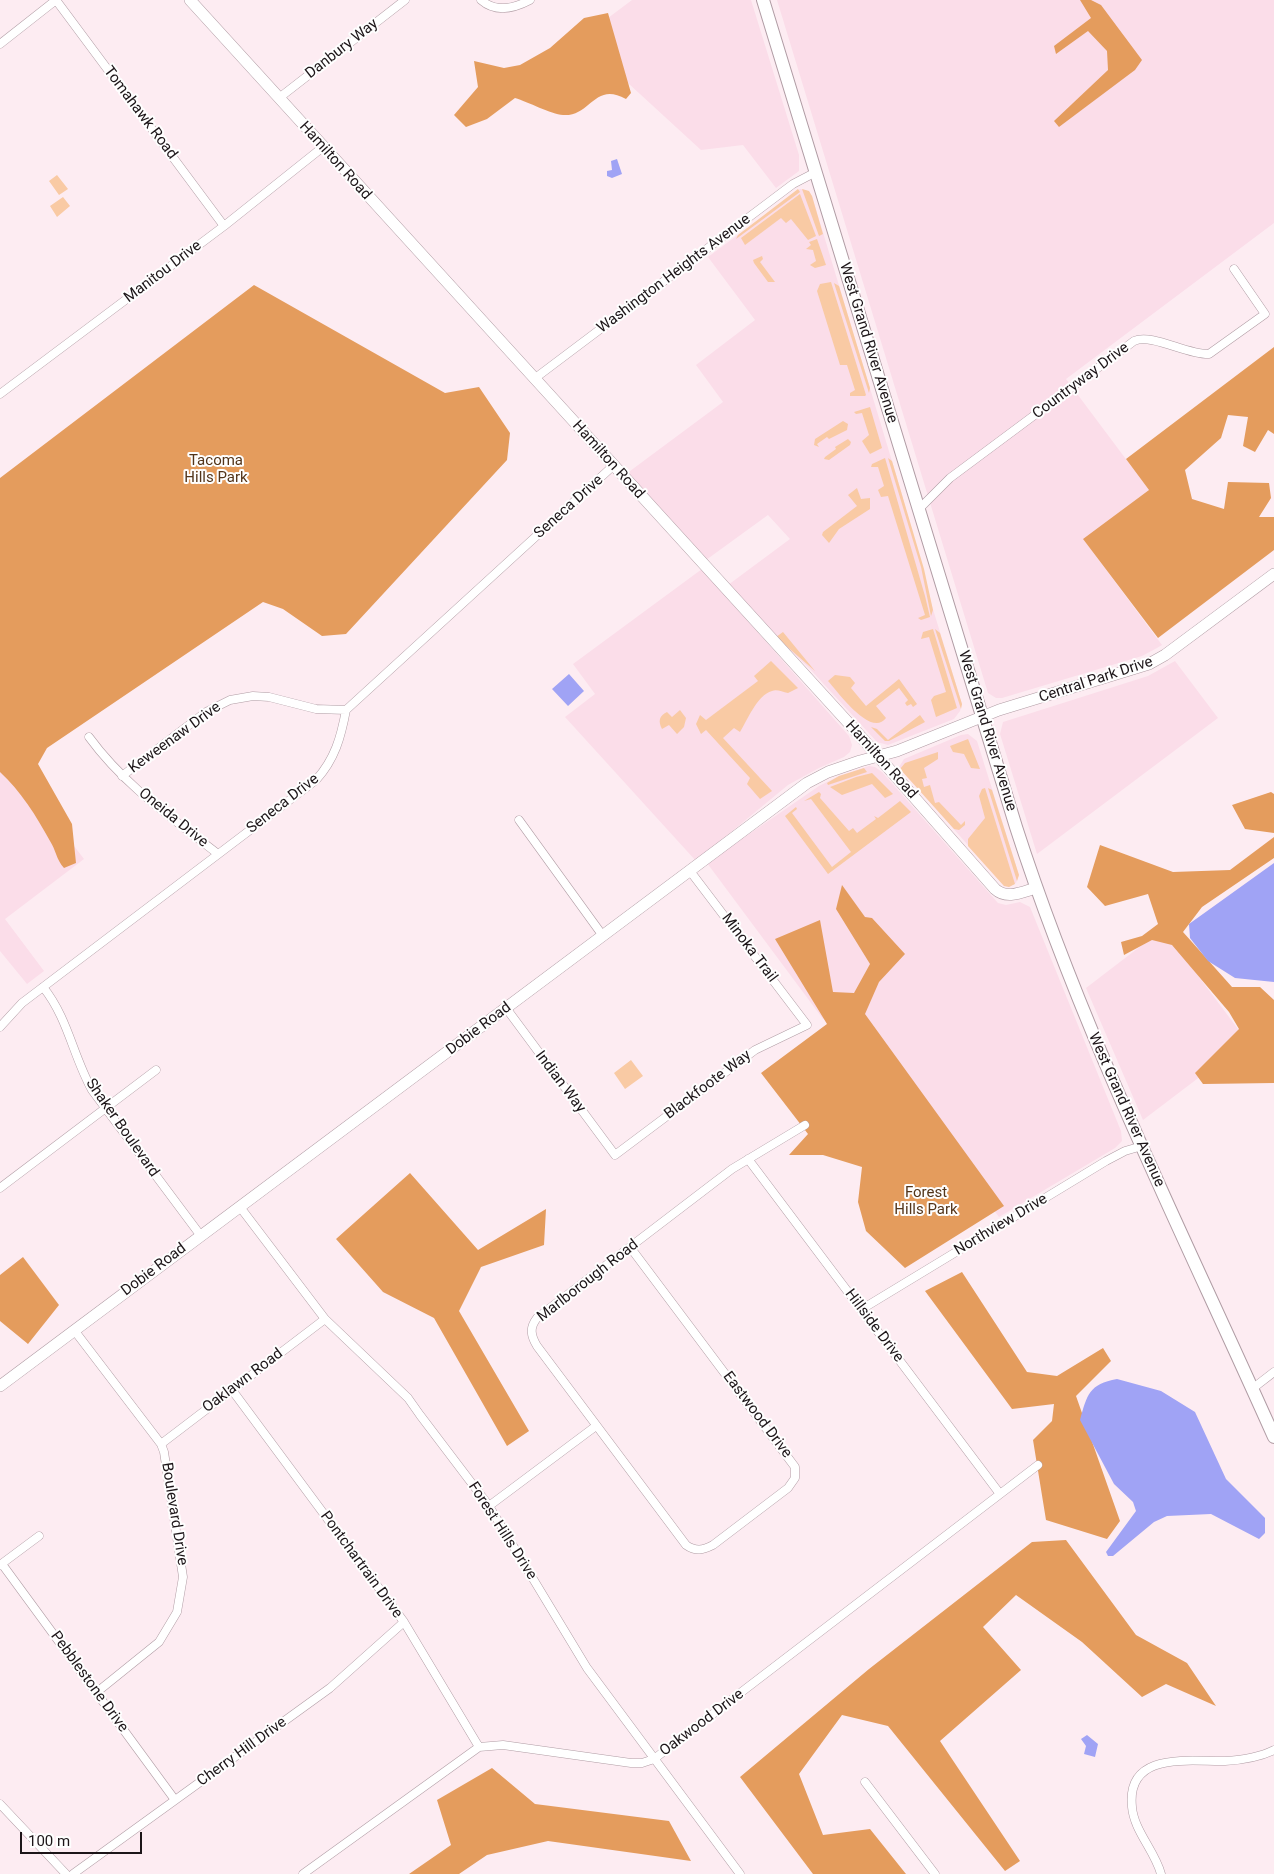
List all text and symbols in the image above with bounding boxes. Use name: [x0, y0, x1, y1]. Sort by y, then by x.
street label: Danbury Way: [302, 15, 382, 83]
street label: Tomahawk Road: [99, 63, 181, 163]
street label: Hamilton Road: [295, 118, 375, 204]
street label: Washington Heights Avenue: [594, 210, 754, 338]
street label: Manitou Drive: [121, 237, 205, 307]
street label: West Grand River Avenue: [835, 261, 901, 425]
street label: Countryway Drive: [1029, 339, 1133, 423]
street label: Hamilton Road: [568, 417, 648, 503]
park label: Tacoma Hills Park: [184, 452, 248, 487]
street label: Seneca Drive: [531, 471, 607, 543]
street label: West Grand River Avenue: [954, 649, 1020, 813]
street label: Central Park Drive: [1037, 653, 1155, 707]
street label: Keweenaw Drive: [125, 699, 225, 777]
street label: Hamilton Road: [841, 717, 921, 803]
street label: Seneca Drive: [243, 770, 323, 838]
street label: Oneida Drive: [135, 784, 211, 852]
street label: Minoka Trail: [717, 910, 781, 986]
street label: Dobie Road: [443, 999, 515, 1059]
street label: West Grand River Avenue: [1084, 1030, 1168, 1190]
street label: Indian Way: [531, 1047, 589, 1117]
street label: Blackfoote Way: [661, 1047, 755, 1123]
street label: Shaker Boulevard: [81, 1075, 163, 1181]
park label: Forest Hills Park: [894, 1184, 958, 1219]
street label: Northview Drive: [951, 1190, 1051, 1260]
street label: Marlborough Road: [534, 1236, 642, 1326]
street label: Dobie Road: [118, 1240, 190, 1300]
street label: Hillside Drive: [841, 1286, 907, 1366]
street label: Oaklawn Road: [199, 1345, 287, 1417]
street label: Eastwood Drive: [719, 1368, 795, 1462]
street label: Boulevard Drive: [157, 1461, 191, 1567]
street label: Forest Hills Drive: [464, 1479, 540, 1583]
street label: Pontchartrain Drive: [316, 1508, 406, 1622]
street label: Pebblestone Drive: [46, 1628, 132, 1736]
street label: Oakwood Drive: [657, 1686, 747, 1760]
street label: Cherry Hill Drive: [194, 1714, 290, 1790]
scale bar: [22, 1822, 145, 1854]
text: 100 m: [28, 1832, 70, 1850]

